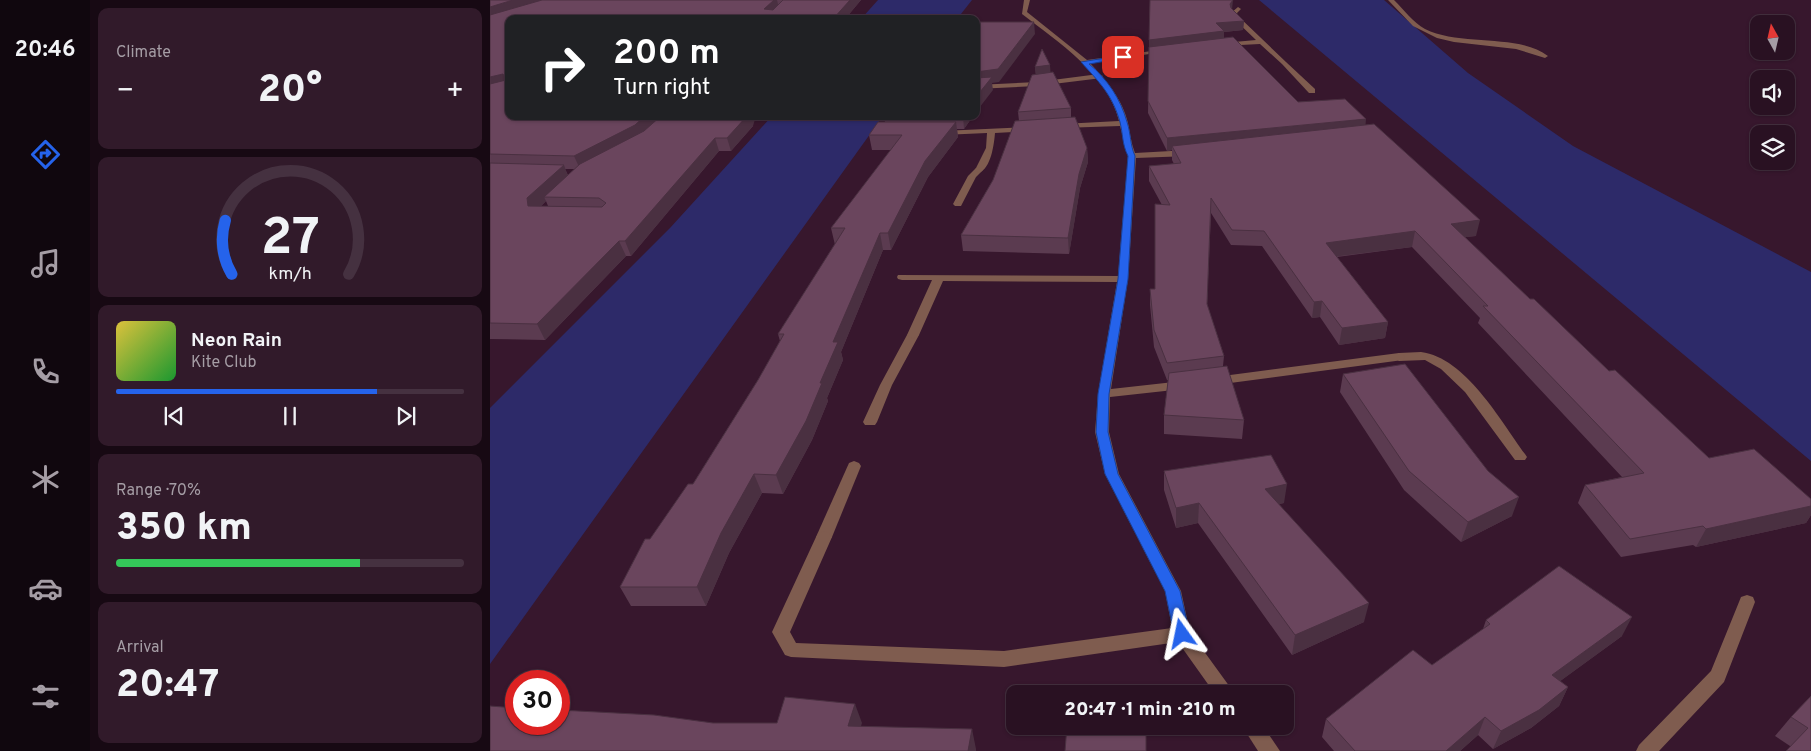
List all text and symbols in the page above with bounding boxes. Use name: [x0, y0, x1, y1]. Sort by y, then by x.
north arrow: [1750, 15, 1795, 60]
map controls: [1750, 15, 1795, 170]
text: 200 m: [613, 32, 720, 76]
icon: right: [530, 35, 595, 100]
pin: [1102, 36, 1144, 78]
text: 20:46: [15, 37, 75, 64]
text: Climate: [116, 43, 171, 63]
icon: arrive: [1109, 43, 1137, 71]
text: 20°: [258, 67, 322, 116]
button: sound: [1750, 70, 1795, 115]
text: −: [116, 74, 134, 110]
text: +: [446, 74, 464, 110]
text: Turn right: [613, 75, 710, 102]
button: layers: [1750, 125, 1795, 170]
icon: directions: [28, 137, 63, 172]
text: 27: [260, 207, 320, 273]
icon: music: [28, 246, 63, 281]
text: km/h: [268, 263, 312, 286]
text: Neon Rain: [191, 329, 282, 353]
text: Kite Club: [191, 353, 256, 373]
icon: phone: [28, 354, 63, 389]
icon: previous: [160, 402, 188, 430]
icon: pause: [276, 402, 304, 430]
icon: next: [392, 402, 420, 430]
icon: climate: [28, 462, 63, 497]
text: Range · 70%: [116, 481, 201, 501]
text: 350 km: [116, 505, 252, 554]
icon: car: [28, 571, 63, 606]
position arrow: [1155, 607, 1207, 659]
text: Arrival: [116, 638, 164, 658]
text: 20:47: [116, 662, 219, 711]
speed limit sign: 30: [505, 670, 570, 735]
icon: filters: [28, 679, 63, 714]
text: 20:47 · 1 min · 210 m: [1064, 698, 1236, 722]

